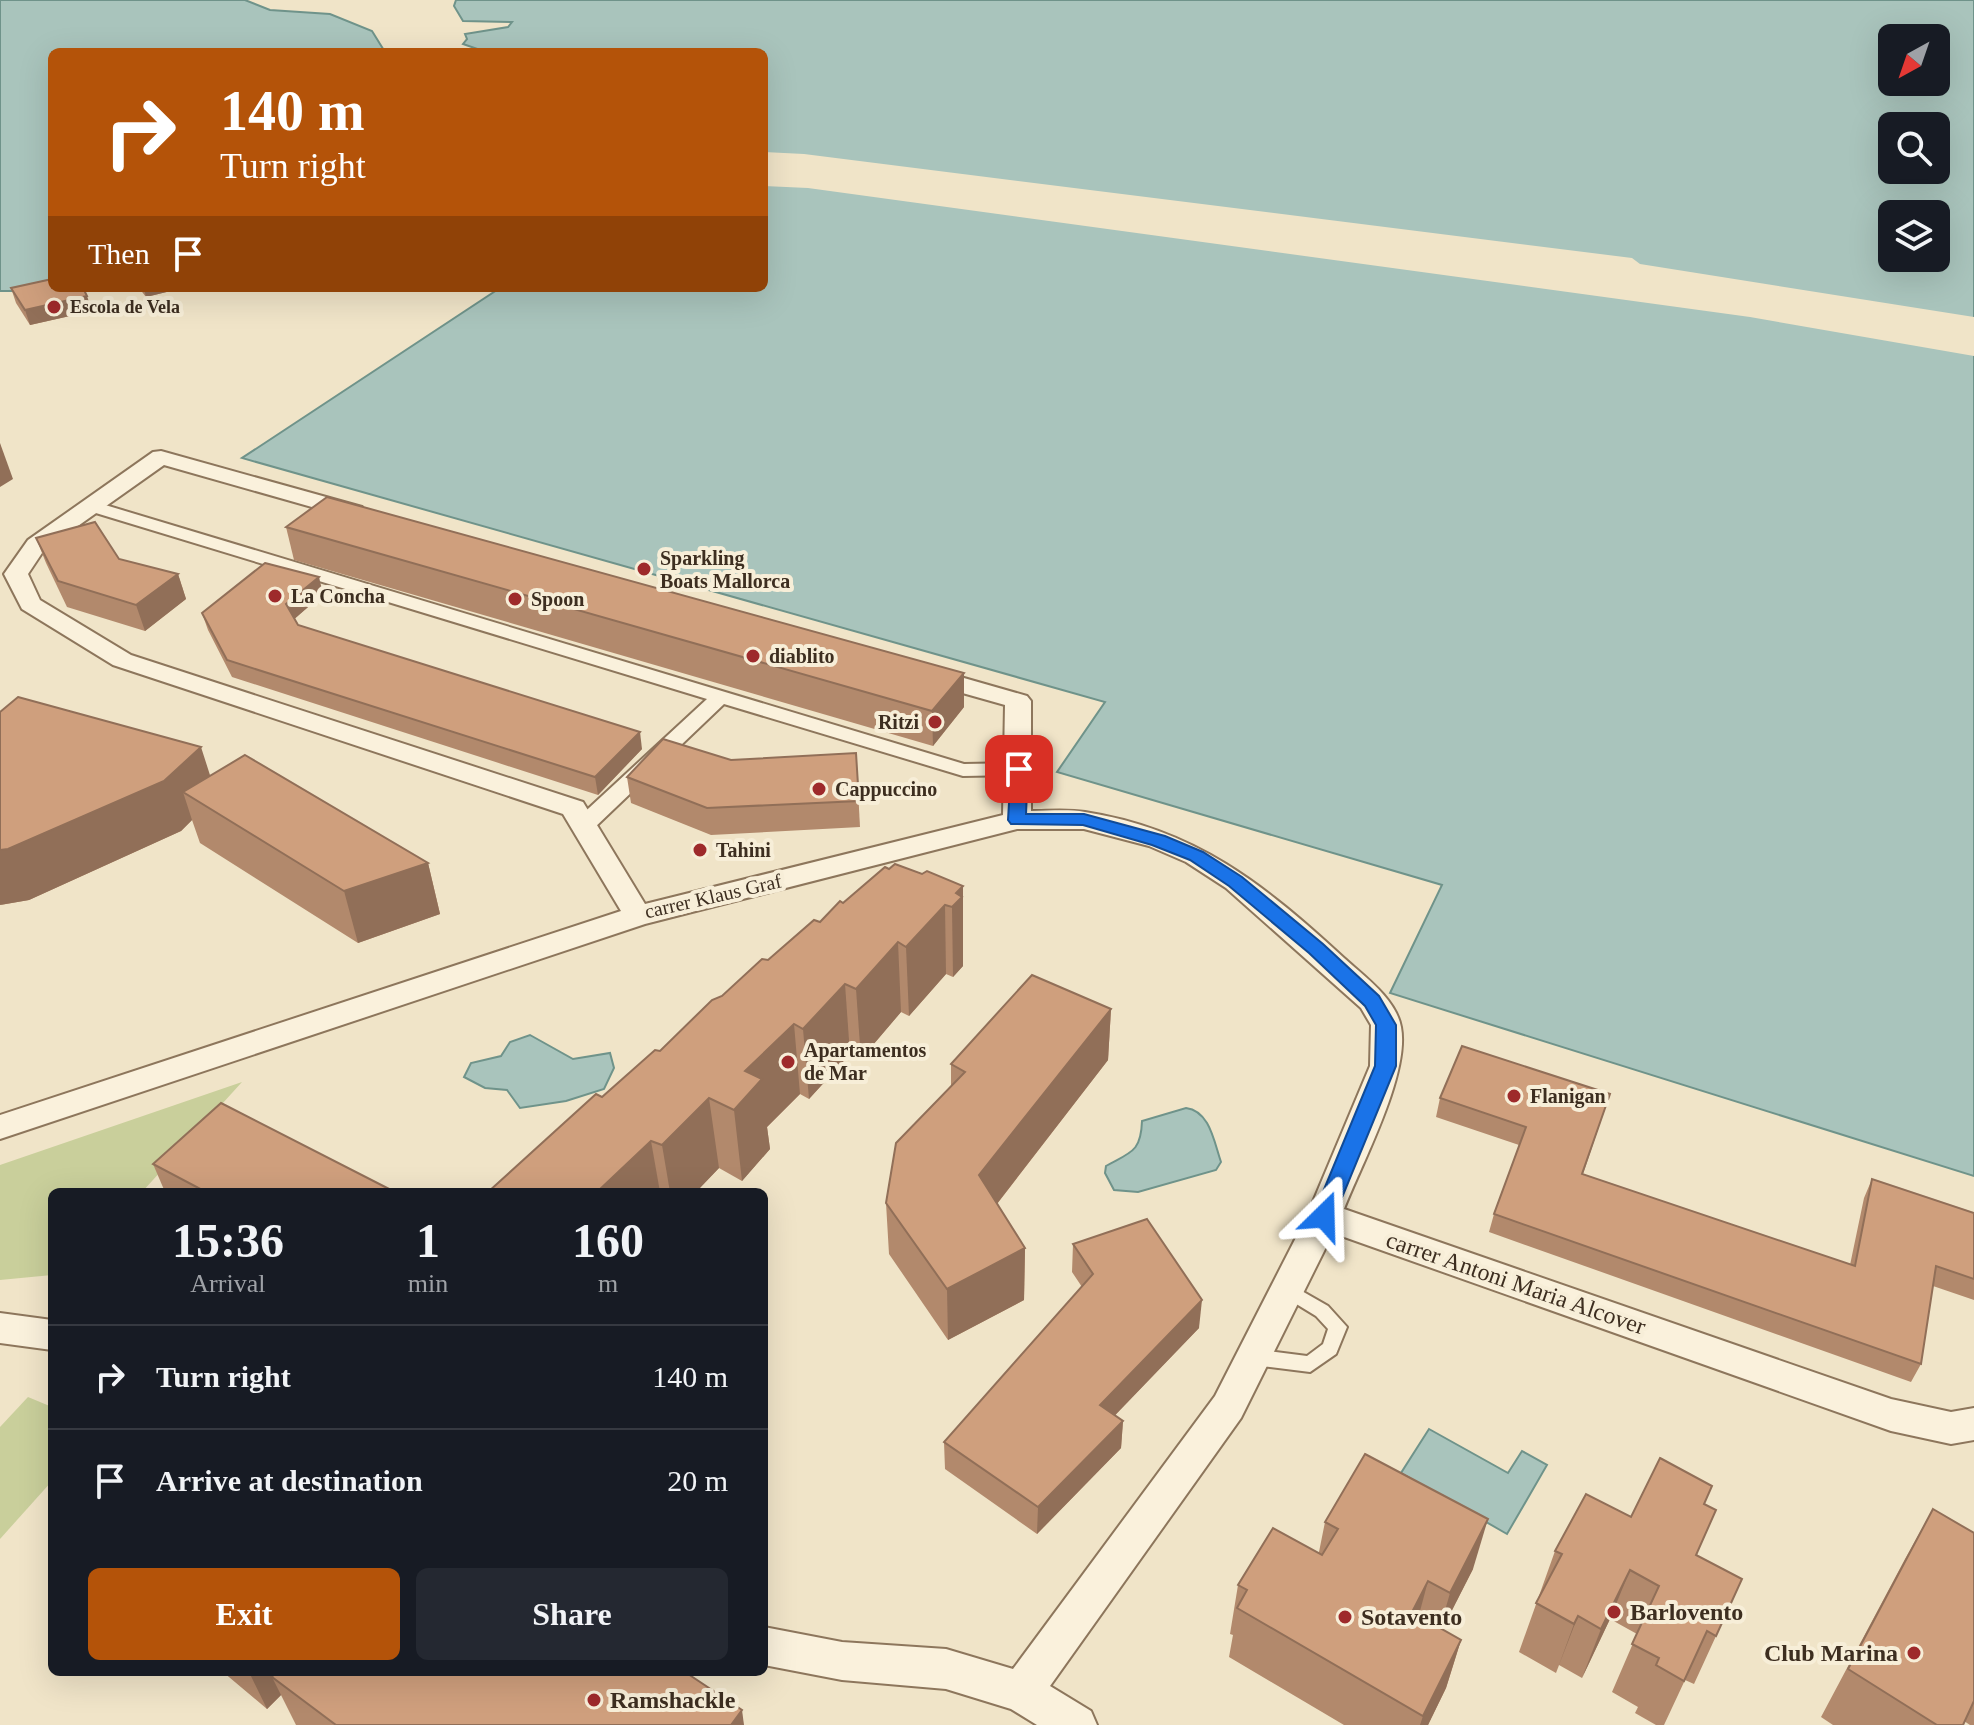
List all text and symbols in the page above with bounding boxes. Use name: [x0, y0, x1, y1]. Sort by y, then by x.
north arrow: [1878, 24, 1950, 96]
map controls: [1878, 24, 1950, 272]
icon: right: [88, 80, 192, 184]
text: 140 m: [220, 80, 365, 142]
button: search: [1878, 112, 1950, 184]
text: Turn right: [220, 146, 366, 186]
button: layers: [1878, 200, 1950, 272]
icon: arrive: [166, 232, 210, 276]
text: Then: [88, 237, 150, 270]
place label: Escola de Vela: [70, 297, 180, 317]
marker: Escola de Vela: [45, 298, 63, 316]
place label: Sparkling Boats Mallorca: [660, 547, 790, 592]
marker: Sparkling Boats Mallorca: [635, 560, 653, 578]
place label: La Concha: [291, 585, 385, 607]
marker: La Concha: [266, 587, 284, 605]
place label: Spoon: [531, 588, 584, 611]
marker: Spoon: [506, 590, 524, 608]
place label: diablito: [769, 645, 835, 667]
marker: diablito: [744, 647, 762, 665]
place label: Ritzi: [878, 711, 919, 733]
marker: Ritzi: [926, 713, 944, 731]
pin: [985, 735, 1053, 803]
icon: arrive: [997, 747, 1041, 791]
place label: Cappuccino: [835, 778, 937, 801]
marker: Cappuccino: [810, 780, 828, 798]
place label: Tahini: [716, 839, 771, 861]
marker: Tahini: [691, 841, 709, 859]
street label: carrer Klaus Graf: [642, 869, 784, 922]
place label: Apartamentos de Mar: [804, 1039, 926, 1084]
marker: Apartamentos de Mar: [779, 1053, 797, 1071]
place label: Flanigan: [1530, 1085, 1606, 1108]
marker: Flanigan: [1505, 1087, 1523, 1105]
position arrow: [1282, 1174, 1366, 1258]
text: 15:36: [172, 1214, 284, 1267]
text: 1: [416, 1214, 440, 1267]
text: 160: [572, 1214, 644, 1267]
street label: carrer Antoni Maria Alcover: [1383, 1226, 1649, 1340]
text: Arrival: [190, 1269, 265, 1298]
text: min: [408, 1269, 448, 1298]
text: m: [598, 1269, 618, 1298]
icon: right: [88, 1355, 132, 1399]
text: Turn right: [156, 1360, 291, 1393]
text: 140 m: [652, 1360, 728, 1393]
icon: arrive: [88, 1459, 132, 1503]
text: Arrive at destination: [156, 1464, 423, 1497]
text: 20 m: [667, 1464, 728, 1497]
button: Exit: [88, 1568, 400, 1660]
button: Share: [416, 1568, 728, 1660]
place label: Barlovento: [1630, 1599, 1743, 1625]
marker: Barlovento: [1605, 1603, 1623, 1621]
place label: Sotavento: [1361, 1604, 1462, 1630]
marker: Sotavento: [1336, 1608, 1354, 1626]
place label: Club Marina: [1764, 1640, 1898, 1666]
marker: Club Marina: [1905, 1644, 1923, 1662]
place label: Ramshackle: [610, 1687, 736, 1713]
marker: Ramshackle: [585, 1691, 603, 1709]

